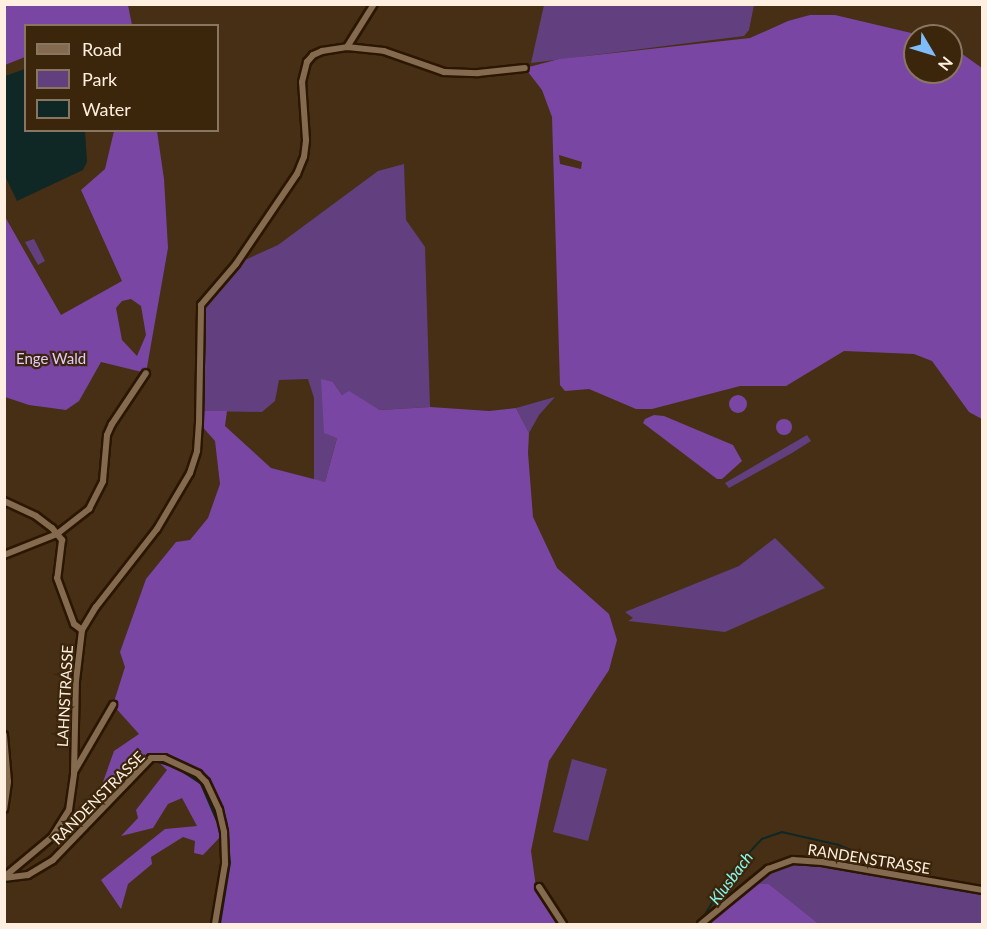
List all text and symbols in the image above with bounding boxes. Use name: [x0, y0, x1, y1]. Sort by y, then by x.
legend: [24, 24, 219, 132]
north arrow: [903, 24, 963, 84]
text: Road: [82, 38, 122, 60]
text: N: [935, 53, 957, 75]
text: Park: [82, 68, 117, 90]
text: Water: [82, 98, 131, 120]
park label: Enge Wald: [16, 350, 86, 368]
street label: LAHNSTRASSE: [53, 644, 77, 748]
street label: RANDENSTRASSE: [48, 748, 148, 848]
street label: RANDENSTRASSE: [806, 840, 932, 878]
water label: Klusbach: [705, 848, 757, 908]

